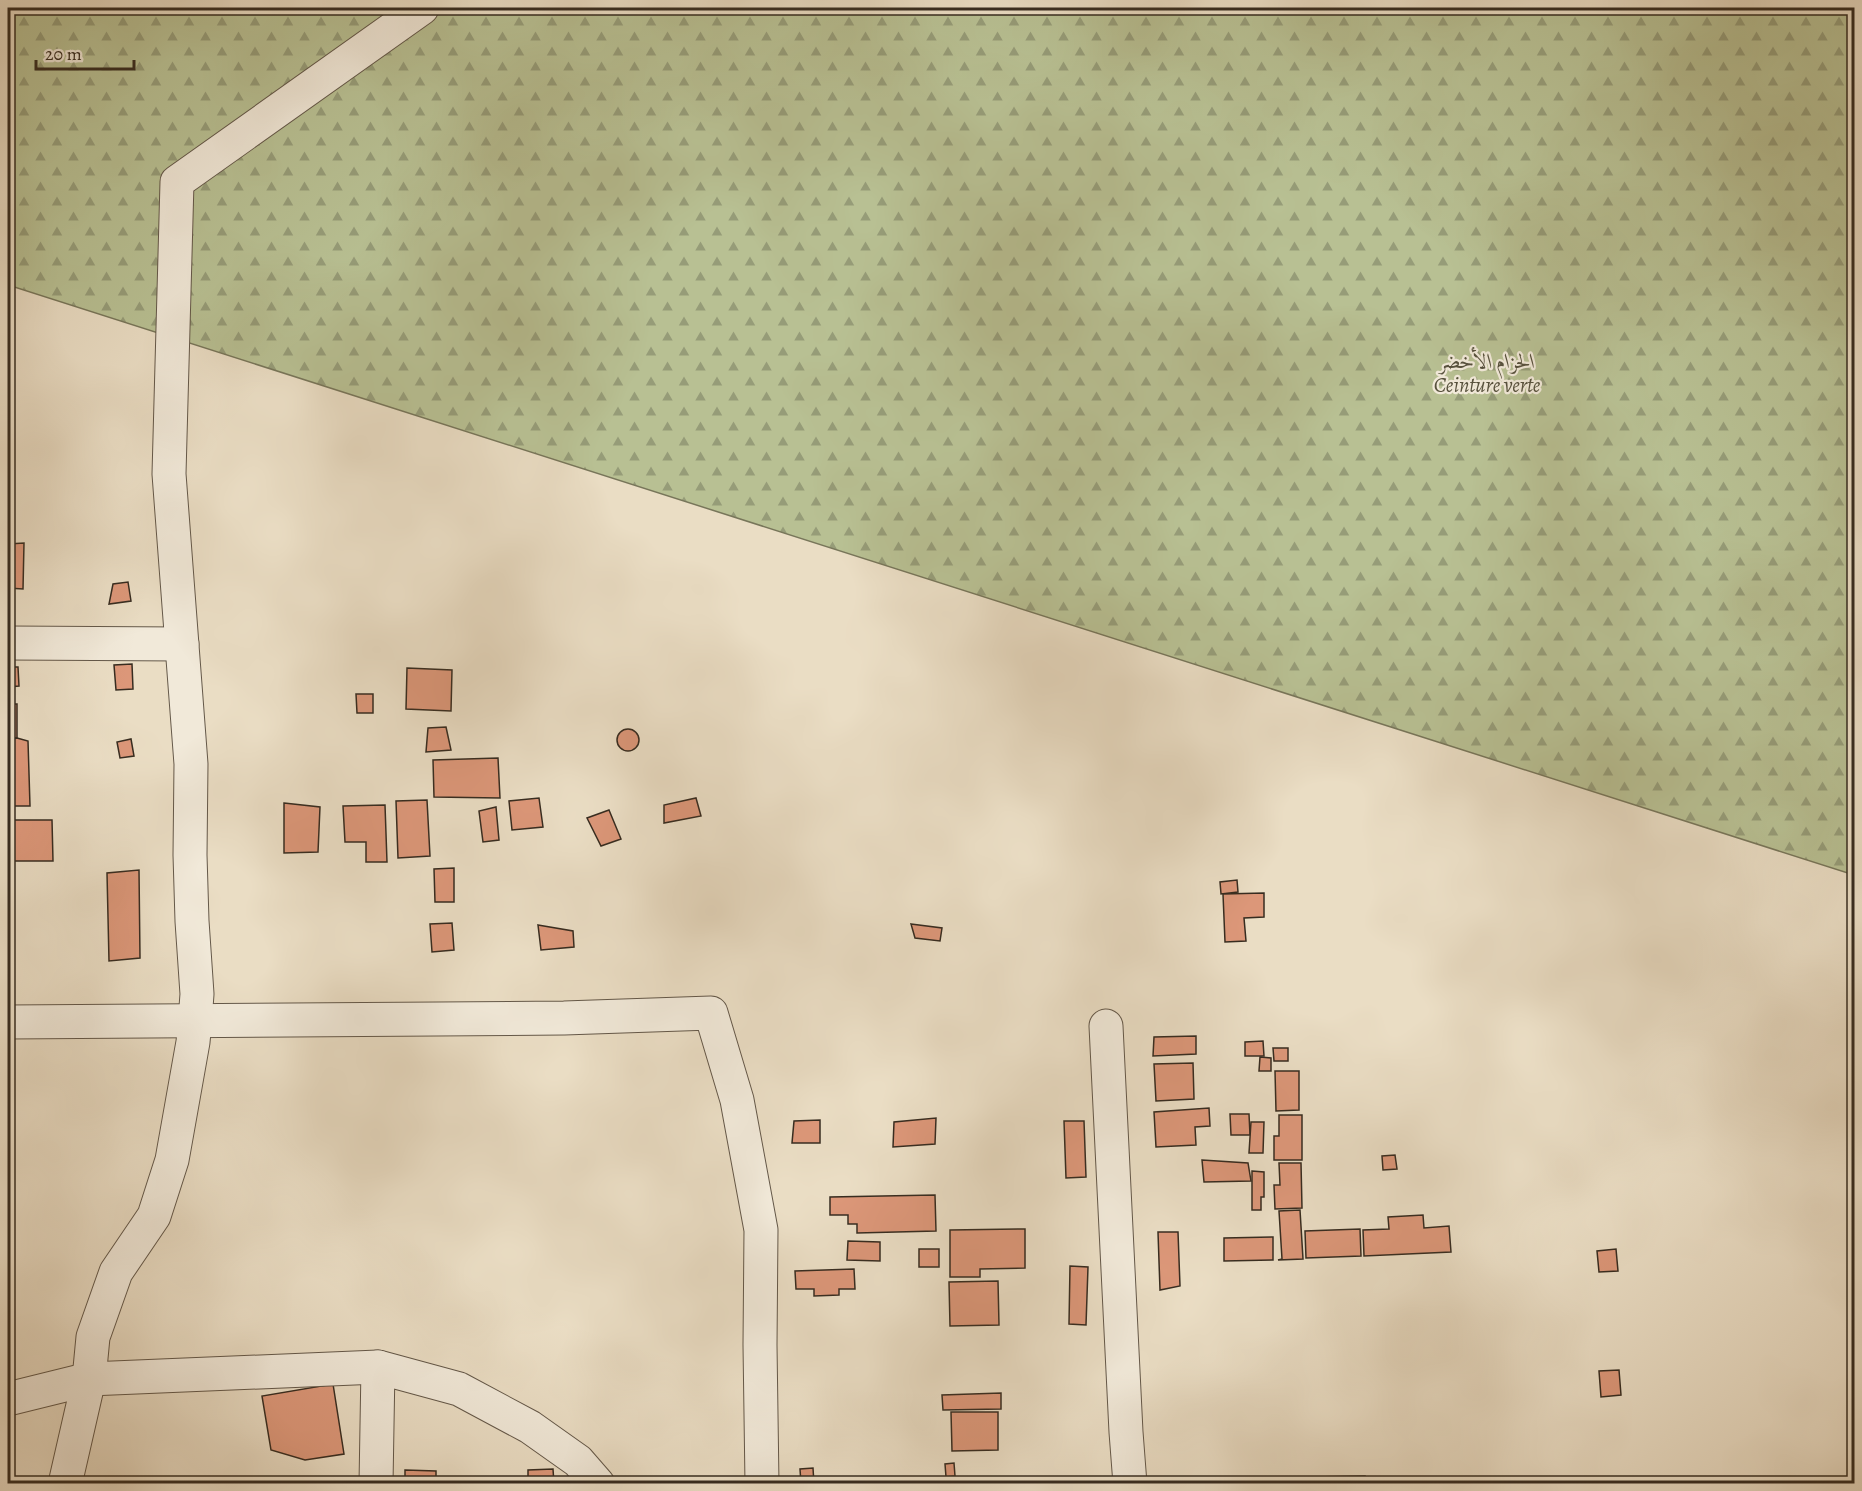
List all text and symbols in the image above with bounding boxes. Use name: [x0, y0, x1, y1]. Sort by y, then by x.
scale bar: [36, 33, 134, 71]
text: 20 m: [45, 42, 82, 66]
park label: الحزام الأخضر Ceinture verte: [1434, 346, 1541, 399]

